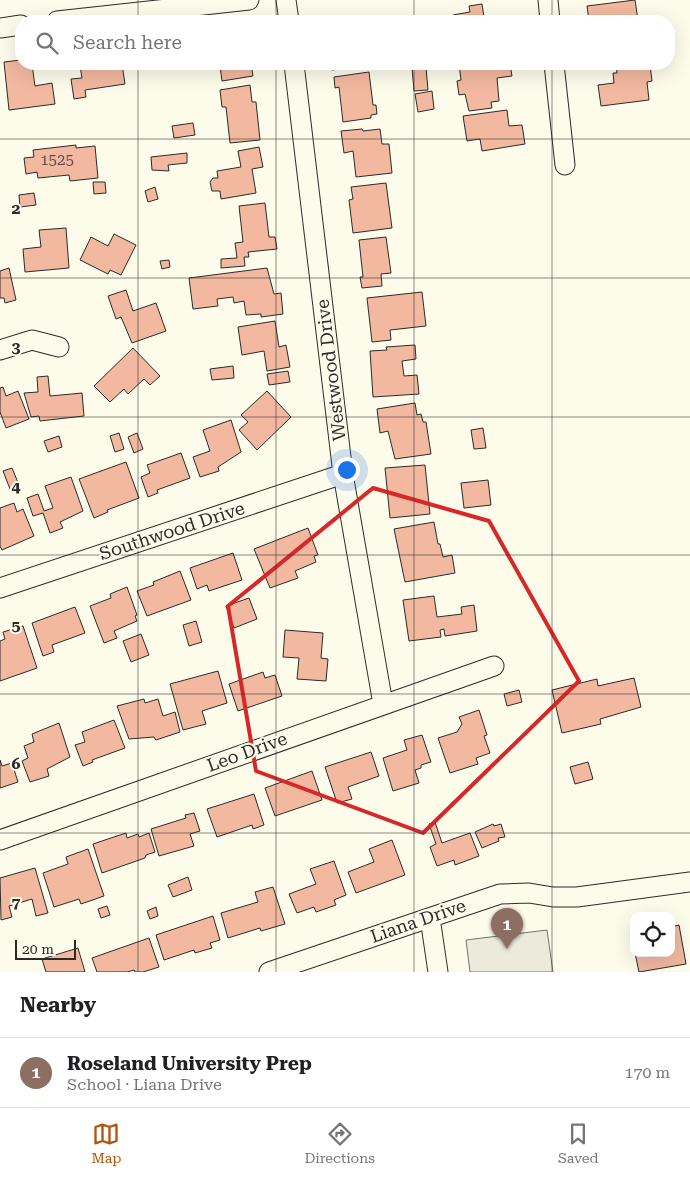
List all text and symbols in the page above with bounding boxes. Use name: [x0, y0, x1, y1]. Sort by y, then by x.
search box: [15, 15, 675, 70]
icon: search: [33, 29, 61, 57]
text: Search here: [73, 31, 182, 54]
house number: 1525: [40, 151, 74, 169]
text: 2: [12, 199, 21, 218]
street label: Westwood Drive: [311, 298, 350, 442]
text: 3: [12, 338, 21, 357]
your location: [334, 457, 360, 483]
text: 4: [12, 477, 21, 496]
street label: Southwood Drive: [96, 497, 247, 564]
text: 5: [12, 616, 21, 635]
street label: Leo Drive: [204, 727, 290, 776]
text: 6: [12, 754, 21, 773]
text: 7: [12, 893, 21, 912]
street label: Liana Drive: [367, 894, 468, 947]
pin: 1: [491, 908, 523, 949]
map controls: [630, 912, 675, 957]
button: locate: [630, 912, 675, 957]
scale bar: [15, 937, 76, 960]
text: 20 m: [22, 941, 54, 957]
text: Nearby: [20, 993, 96, 1017]
text: Roseland University Prep: [67, 1052, 312, 1075]
text: 1: [32, 1063, 40, 1082]
text: 170 m: [624, 1063, 670, 1082]
text: School · Liana Drive: [67, 1075, 222, 1094]
tab: Map: [92, 1120, 121, 1166]
tab: Directions: [304, 1120, 375, 1166]
tab: Saved: [558, 1120, 599, 1166]

